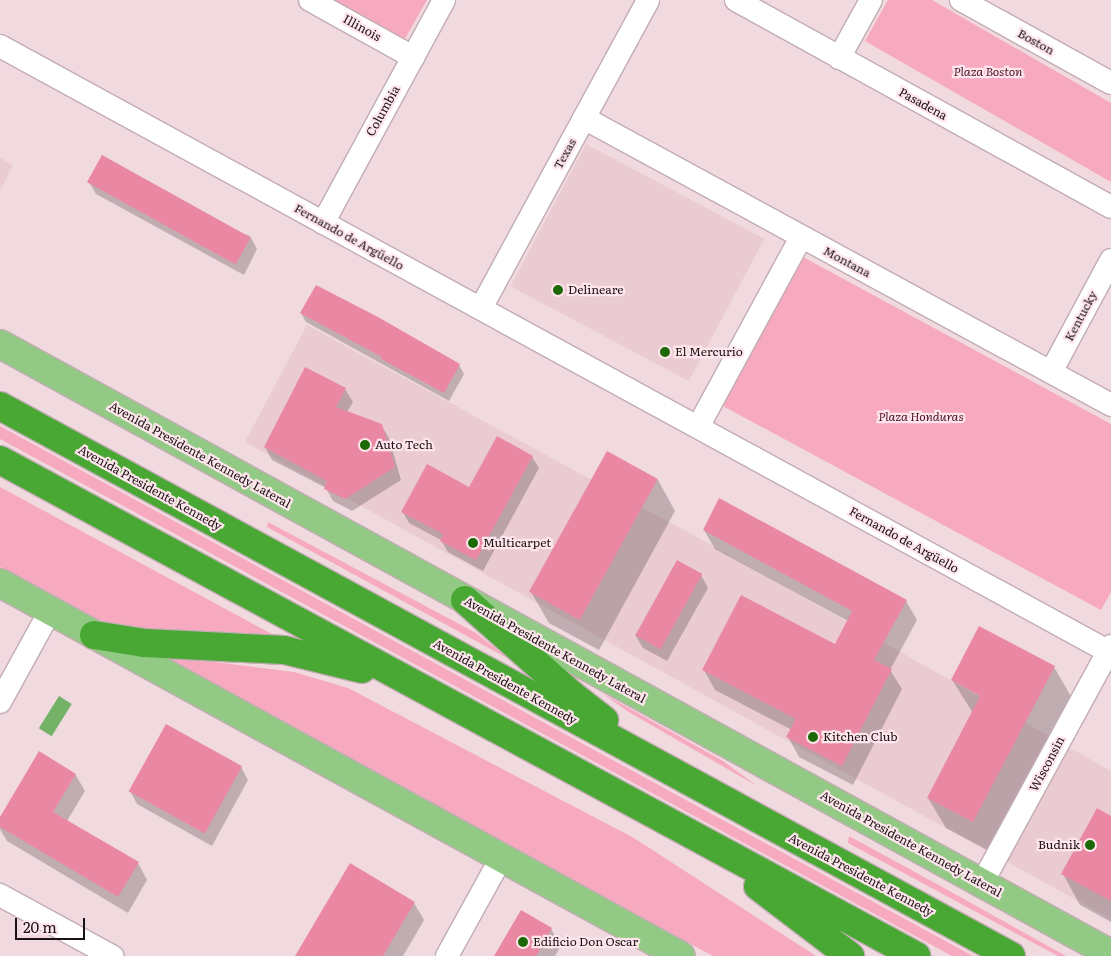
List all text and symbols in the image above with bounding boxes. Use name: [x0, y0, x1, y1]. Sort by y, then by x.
street label: Illinois: [340, 12, 384, 44]
street label: Boston: [1015, 26, 1057, 58]
park label: Plaza Boston: [954, 65, 1022, 79]
street label: Columbia: [363, 83, 403, 139]
street label: Pasadena: [896, 85, 950, 123]
street label: Texas: [551, 136, 579, 172]
street label: Fernando de Argüello: [292, 201, 406, 273]
street label: Montana: [821, 243, 873, 281]
place label: Delineare: [568, 283, 623, 297]
marker: Delineare: [552, 284, 564, 296]
street label: Kentucky: [1062, 288, 1100, 344]
place label: El Mercurio: [675, 345, 743, 359]
marker: El Mercurio: [659, 346, 671, 358]
street label: Avenida Presidente Kennedy Lateral: [107, 399, 293, 511]
park label: Plaza Honduras: [878, 410, 964, 424]
place label: Auto Tech: [375, 438, 433, 452]
marker: Auto Tech: [359, 439, 371, 451]
street label: Avenida Presidente Kennedy: [76, 442, 224, 534]
street label: Fernando de Argüello: [847, 504, 961, 576]
place label: Multicarpet: [483, 536, 551, 550]
marker: Multicarpet: [467, 537, 479, 549]
street label: Avenida Presidente Kennedy Lateral: [462, 594, 648, 706]
street label: Avenida Presidente Kennedy: [431, 636, 579, 728]
place label: Kitchen Club: [823, 730, 897, 744]
marker: Kitchen Club: [807, 731, 819, 743]
street label: Wisconsin: [1026, 734, 1068, 794]
street label: Avenida Presidente Kennedy Lateral: [818, 788, 1004, 900]
street label: Avenida Presidente Kennedy: [786, 831, 936, 919]
place label: Budnik: [1038, 838, 1080, 852]
marker: Budnik: [1084, 839, 1096, 851]
scale bar: [18, 908, 88, 940]
text: 20 m: [23, 915, 57, 938]
place label: Edificio Don Oscar: [533, 935, 638, 949]
marker: Edificio Don Oscar: [517, 936, 529, 948]

